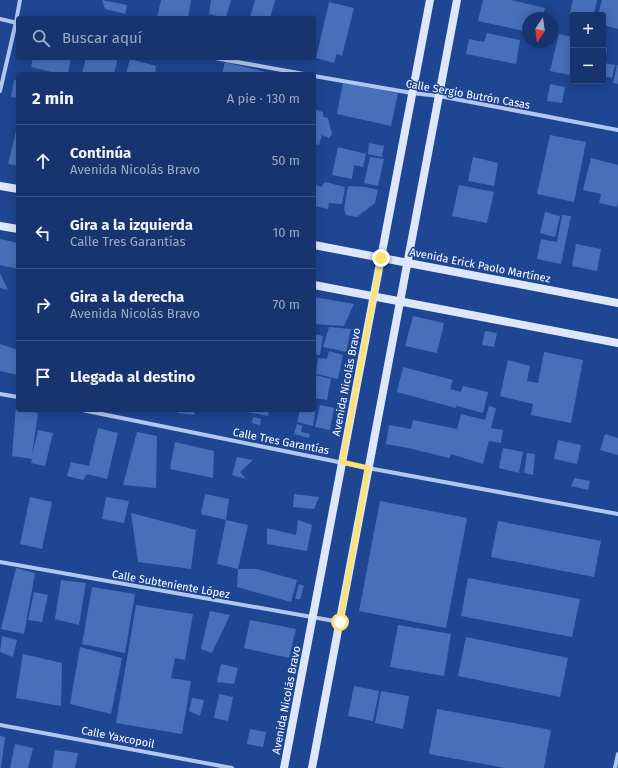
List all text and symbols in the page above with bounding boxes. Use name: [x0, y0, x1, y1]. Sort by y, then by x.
north arrow: [522, 12, 558, 48]
map controls: [570, 12, 606, 84]
button: +: [570, 12, 606, 48]
search box: [16, 16, 316, 60]
icon: search: [30, 27, 52, 49]
text: Buscar aquí: [62, 29, 142, 47]
button: −: [570, 48, 606, 84]
street label: Calle Sergio Butrón Casas: [405, 77, 531, 112]
text: 2 min: [32, 88, 74, 109]
text: A pie · 130 m: [227, 91, 300, 106]
text: Continúa: [70, 144, 131, 162]
icon: ahead: [32, 150, 54, 172]
text: 50 m: [272, 153, 300, 168]
text: Avenida Nicolás Bravo: [70, 162, 200, 177]
text: Gira a la izquierda: [70, 216, 193, 234]
icon: left: [32, 222, 54, 244]
text: 10 m: [273, 225, 300, 240]
text: Calle Tres Garantías: [70, 234, 186, 249]
street label: Avenida Erick Paolo Martínez: [408, 245, 552, 286]
route end: [372, 249, 390, 267]
text: Gira a la derecha: [70, 288, 184, 306]
icon: right: [32, 294, 54, 316]
text: 70 m: [273, 297, 300, 312]
text: Avenida Nicolás Bravo: [70, 306, 200, 321]
street label: Avenida Nicolás Bravo: [330, 327, 363, 437]
icon: arrive: [32, 366, 54, 388]
text: Llegada al destino: [70, 368, 195, 386]
street label: Calle Tres Garantías: [232, 426, 330, 457]
street label: Calle Subteniente López: [111, 568, 231, 601]
route start: [331, 613, 349, 631]
street label: Avenida Nicolás Bravo: [270, 645, 303, 755]
street label: Calle Yaxcopoil: [80, 724, 156, 751]

